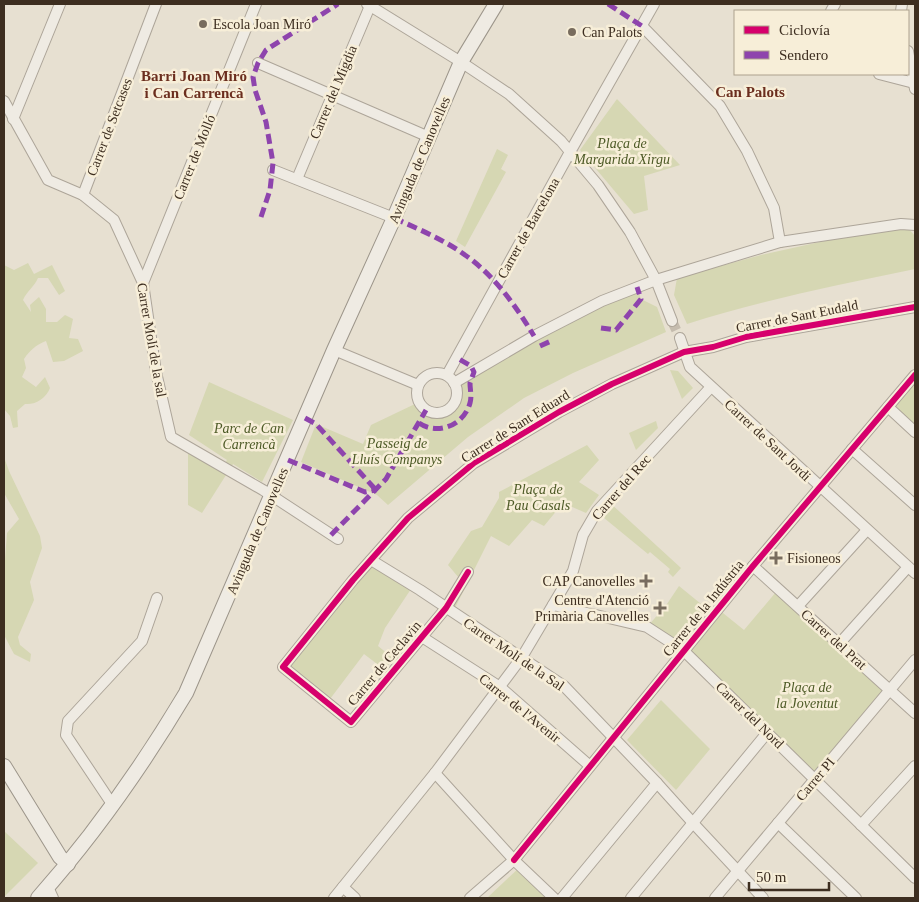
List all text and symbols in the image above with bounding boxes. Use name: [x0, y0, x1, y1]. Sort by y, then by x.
legend: [734, 10, 909, 75]
place label: Escola Joan Miró: [213, 17, 311, 32]
marker: Escola Joan Miró: [197, 18, 209, 30]
text: Ciclovía: [779, 22, 830, 38]
place label: Can Palots: [582, 25, 642, 40]
marker: Can Palots: [566, 26, 578, 38]
street label: Carrer del Migdia: [307, 42, 360, 141]
text: Sendero: [779, 47, 828, 63]
district label: Barri Joan Miró i Can Carrencà: [141, 68, 247, 101]
street label: Carrer de Setcases: [84, 76, 135, 178]
district label: Can Palots: [715, 84, 785, 100]
street label: Avinguda de Canovelles: [386, 94, 453, 226]
street label: Carrer de Molló: [171, 113, 218, 202]
park label: Plaça de Margarida Xirgu: [573, 136, 670, 167]
street label: Carrer de Barcelona: [495, 175, 563, 281]
street label: Carrer Molí de la sal: [134, 282, 169, 399]
street label: Carrer de Sant Eudald: [735, 297, 859, 336]
street label: Carrer de Sant Eduard: [458, 387, 572, 466]
street label: Carrer de Sant Jordi: [721, 397, 814, 484]
park label: Parc de Can Carrencà: [213, 421, 284, 452]
park label: Passeig de Lluís Companys: [351, 436, 443, 467]
street label: Carrer del Rec: [589, 452, 654, 523]
street label: Avinguda de Canovelles: [224, 465, 291, 597]
park label: Plaça de Pau Casals: [505, 482, 571, 513]
marker: Fisioneos: [769, 551, 783, 565]
place label: Fisioneos: [787, 551, 841, 566]
street label: Carrer de la Indústria: [660, 557, 747, 659]
place label: CAP Canovelles: [543, 574, 635, 589]
marker: CAP Canovelles: [639, 574, 653, 588]
place label: Centre d'Atenció Primària Canovelles: [535, 593, 649, 624]
marker: Centre d'Atenció Primària Canovelles: [653, 601, 667, 615]
street label: Carrer del Prat: [798, 606, 869, 673]
street label: Carrer Molí de la Sal: [461, 615, 567, 694]
street label: Carrer de Ceclavin: [345, 618, 424, 709]
street label: Carrer de l'Avenir: [476, 671, 564, 746]
street label: Carrer del Nord: [713, 679, 787, 752]
park label: Plaça de la Joventut: [776, 680, 839, 711]
street label: Carrer PI: [793, 754, 838, 804]
scale bar: [749, 860, 829, 892]
text: 50 m: [756, 869, 787, 885]

